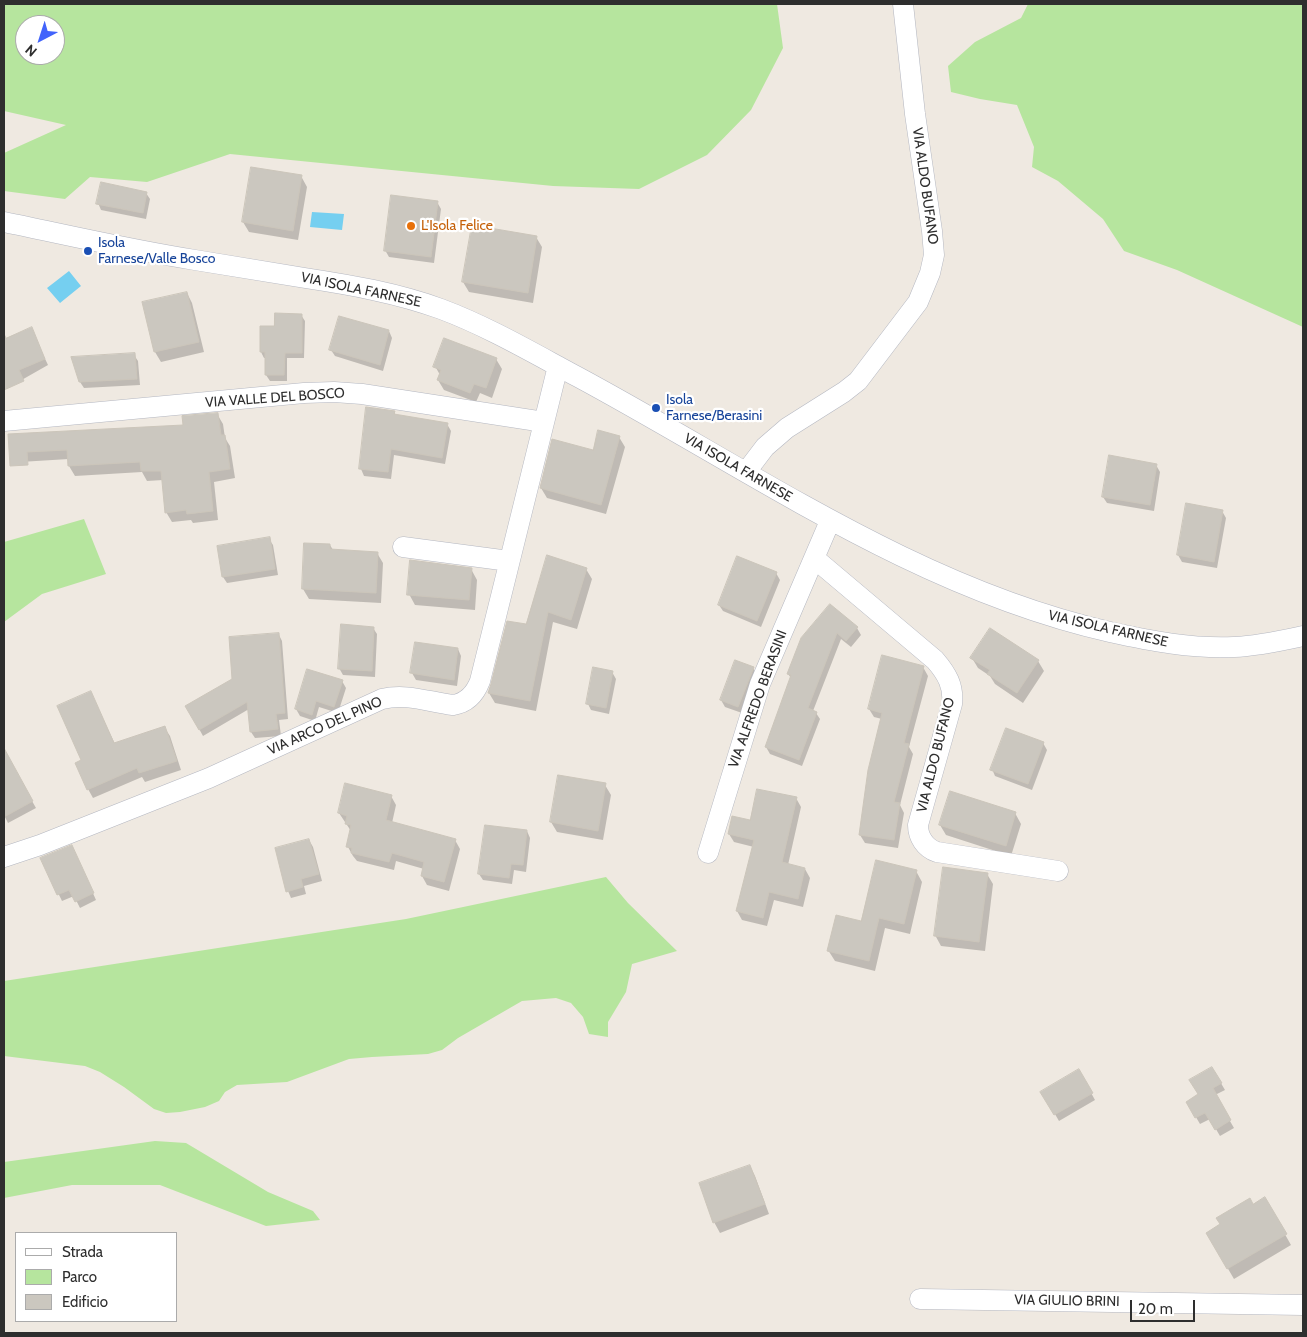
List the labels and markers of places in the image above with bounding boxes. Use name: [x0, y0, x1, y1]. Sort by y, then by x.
place label: L'Isola Felice: [421, 218, 493, 234]
marker: L'Isola Felice: [405, 220, 417, 232]
place label: Isola Farnese/Valle Bosco: [98, 235, 216, 268]
marker: Isola Farnese/Valle Bosco: [82, 245, 94, 257]
place label: Isola Farnese/Berasini: [666, 392, 762, 424]
marker: Isola Farnese/Berasini: [650, 402, 662, 414]

